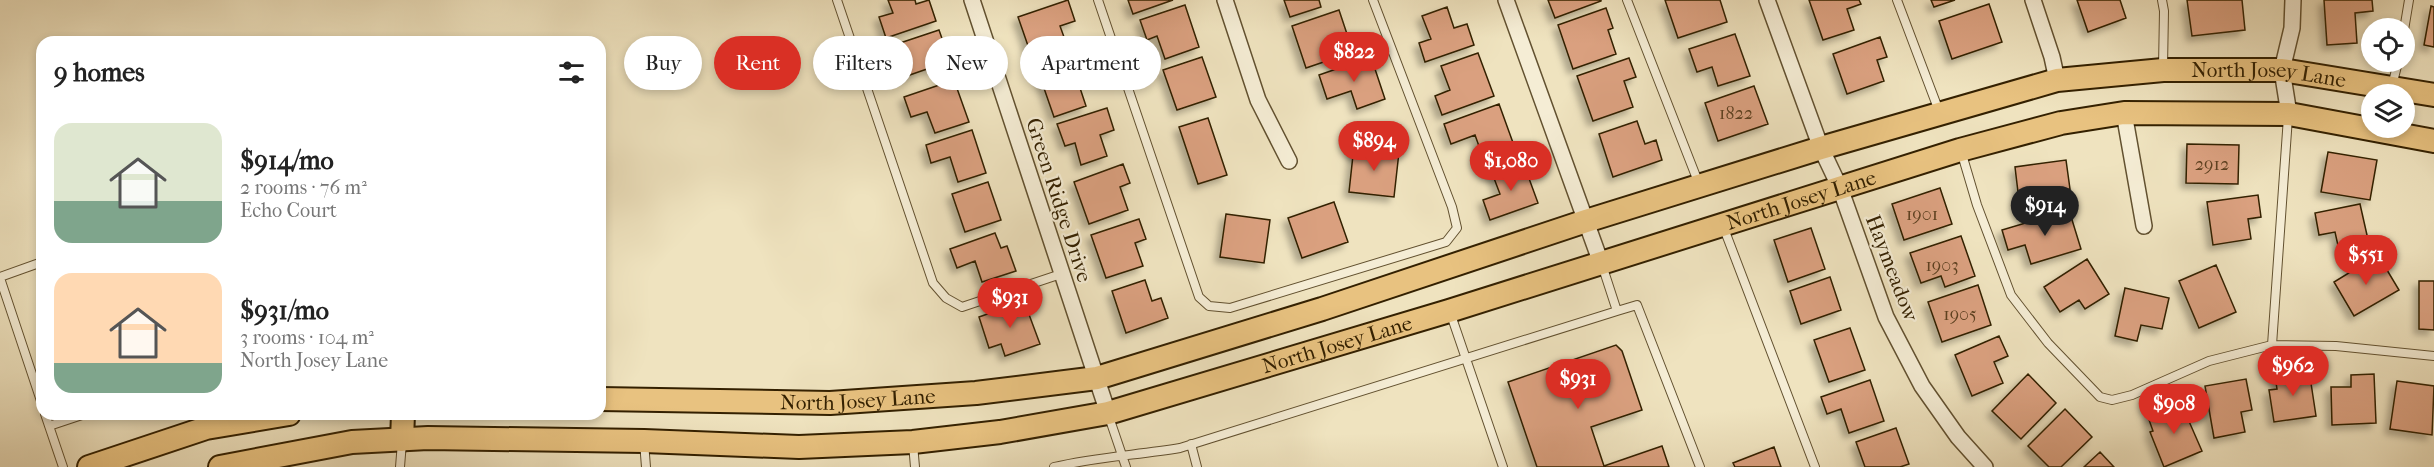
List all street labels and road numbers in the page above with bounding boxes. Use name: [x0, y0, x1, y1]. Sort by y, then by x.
street label: North Josey Lane: [2191, 58, 2348, 92]
street label: Green Ridge Drive: [1021, 115, 1097, 285]
street label: North Josey Lane: [1723, 165, 1879, 235]
street label: Haymeadow: [1861, 211, 1924, 326]
street label: North Josey Lane: [1259, 311, 1415, 378]
street label: North Josey Lane: [780, 384, 936, 415]

